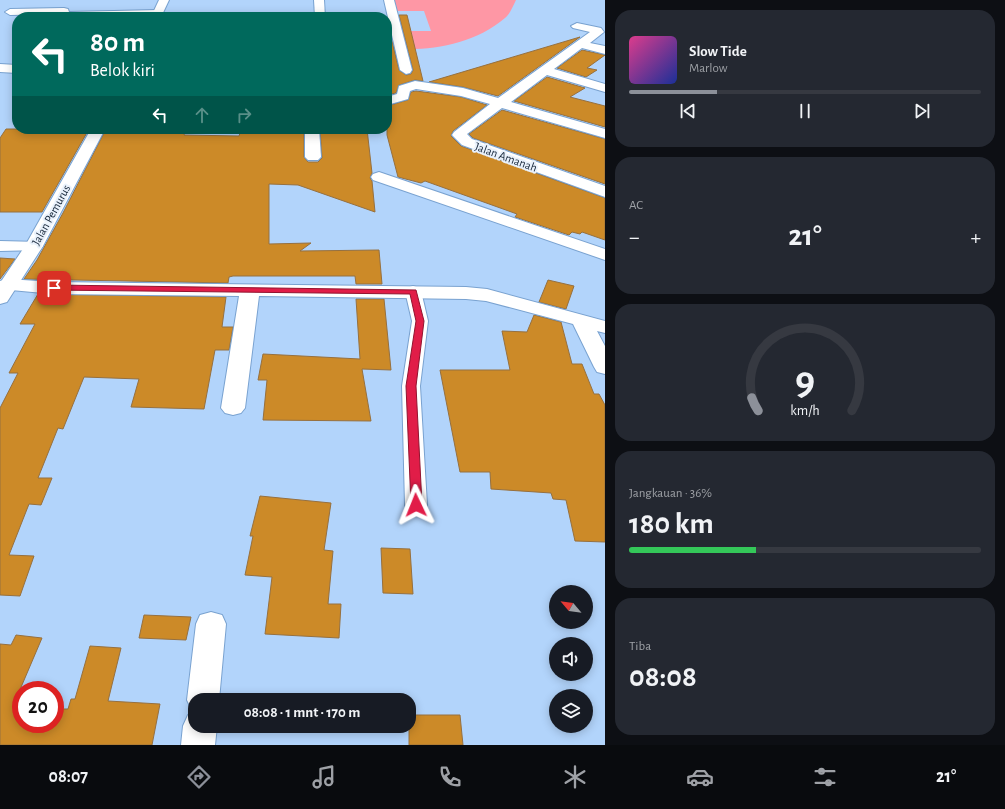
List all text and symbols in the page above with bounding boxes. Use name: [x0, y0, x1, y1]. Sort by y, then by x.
icon: left: [24, 28, 76, 80]
text: 80 m: [90, 29, 145, 57]
text: Slow Tide: [689, 44, 747, 59]
text: Belok kiri: [90, 62, 155, 80]
text: Marlow: [689, 62, 727, 75]
icon: previous: [677, 100, 699, 122]
icon: pause: [794, 100, 816, 122]
icon: next: [911, 100, 933, 122]
icon: left: [149, 104, 171, 126]
icon: ahead: [191, 104, 213, 126]
icon: right: [233, 104, 255, 126]
street label: Jalan Amanah: [473, 140, 539, 174]
street label: Jalan Pemurus: [30, 183, 72, 247]
text: AC: [629, 199, 643, 212]
text: 21°: [788, 221, 822, 251]
text: −: [629, 226, 640, 248]
text: +: [970, 226, 981, 248]
pin: [37, 271, 71, 305]
icon: arrive: [43, 277, 65, 299]
text: 9: [795, 360, 815, 401]
text: km/h: [790, 403, 820, 417]
position arrow: [395, 484, 437, 526]
text: Jangkauan · 36%: [629, 487, 712, 500]
text: 180 km: [629, 509, 714, 539]
north arrow: [549, 585, 593, 629]
map controls: [549, 585, 593, 733]
button: sound: [549, 637, 593, 681]
text: Tiba: [629, 640, 651, 653]
text: 08:08: [629, 662, 697, 692]
speed limit sign: 20: [12, 681, 64, 733]
button: layers: [549, 689, 593, 733]
text: 08:08 · 1 mnt · 170 m: [244, 705, 360, 720]
icon: directions: [185, 763, 213, 791]
icon: music: [310, 763, 338, 791]
icon: phone: [436, 763, 464, 791]
icon: climate: [561, 763, 589, 791]
icon: car: [686, 763, 714, 791]
icon: filters: [811, 763, 839, 791]
text: 08:07: [49, 768, 88, 786]
text: 21°: [936, 768, 956, 786]

